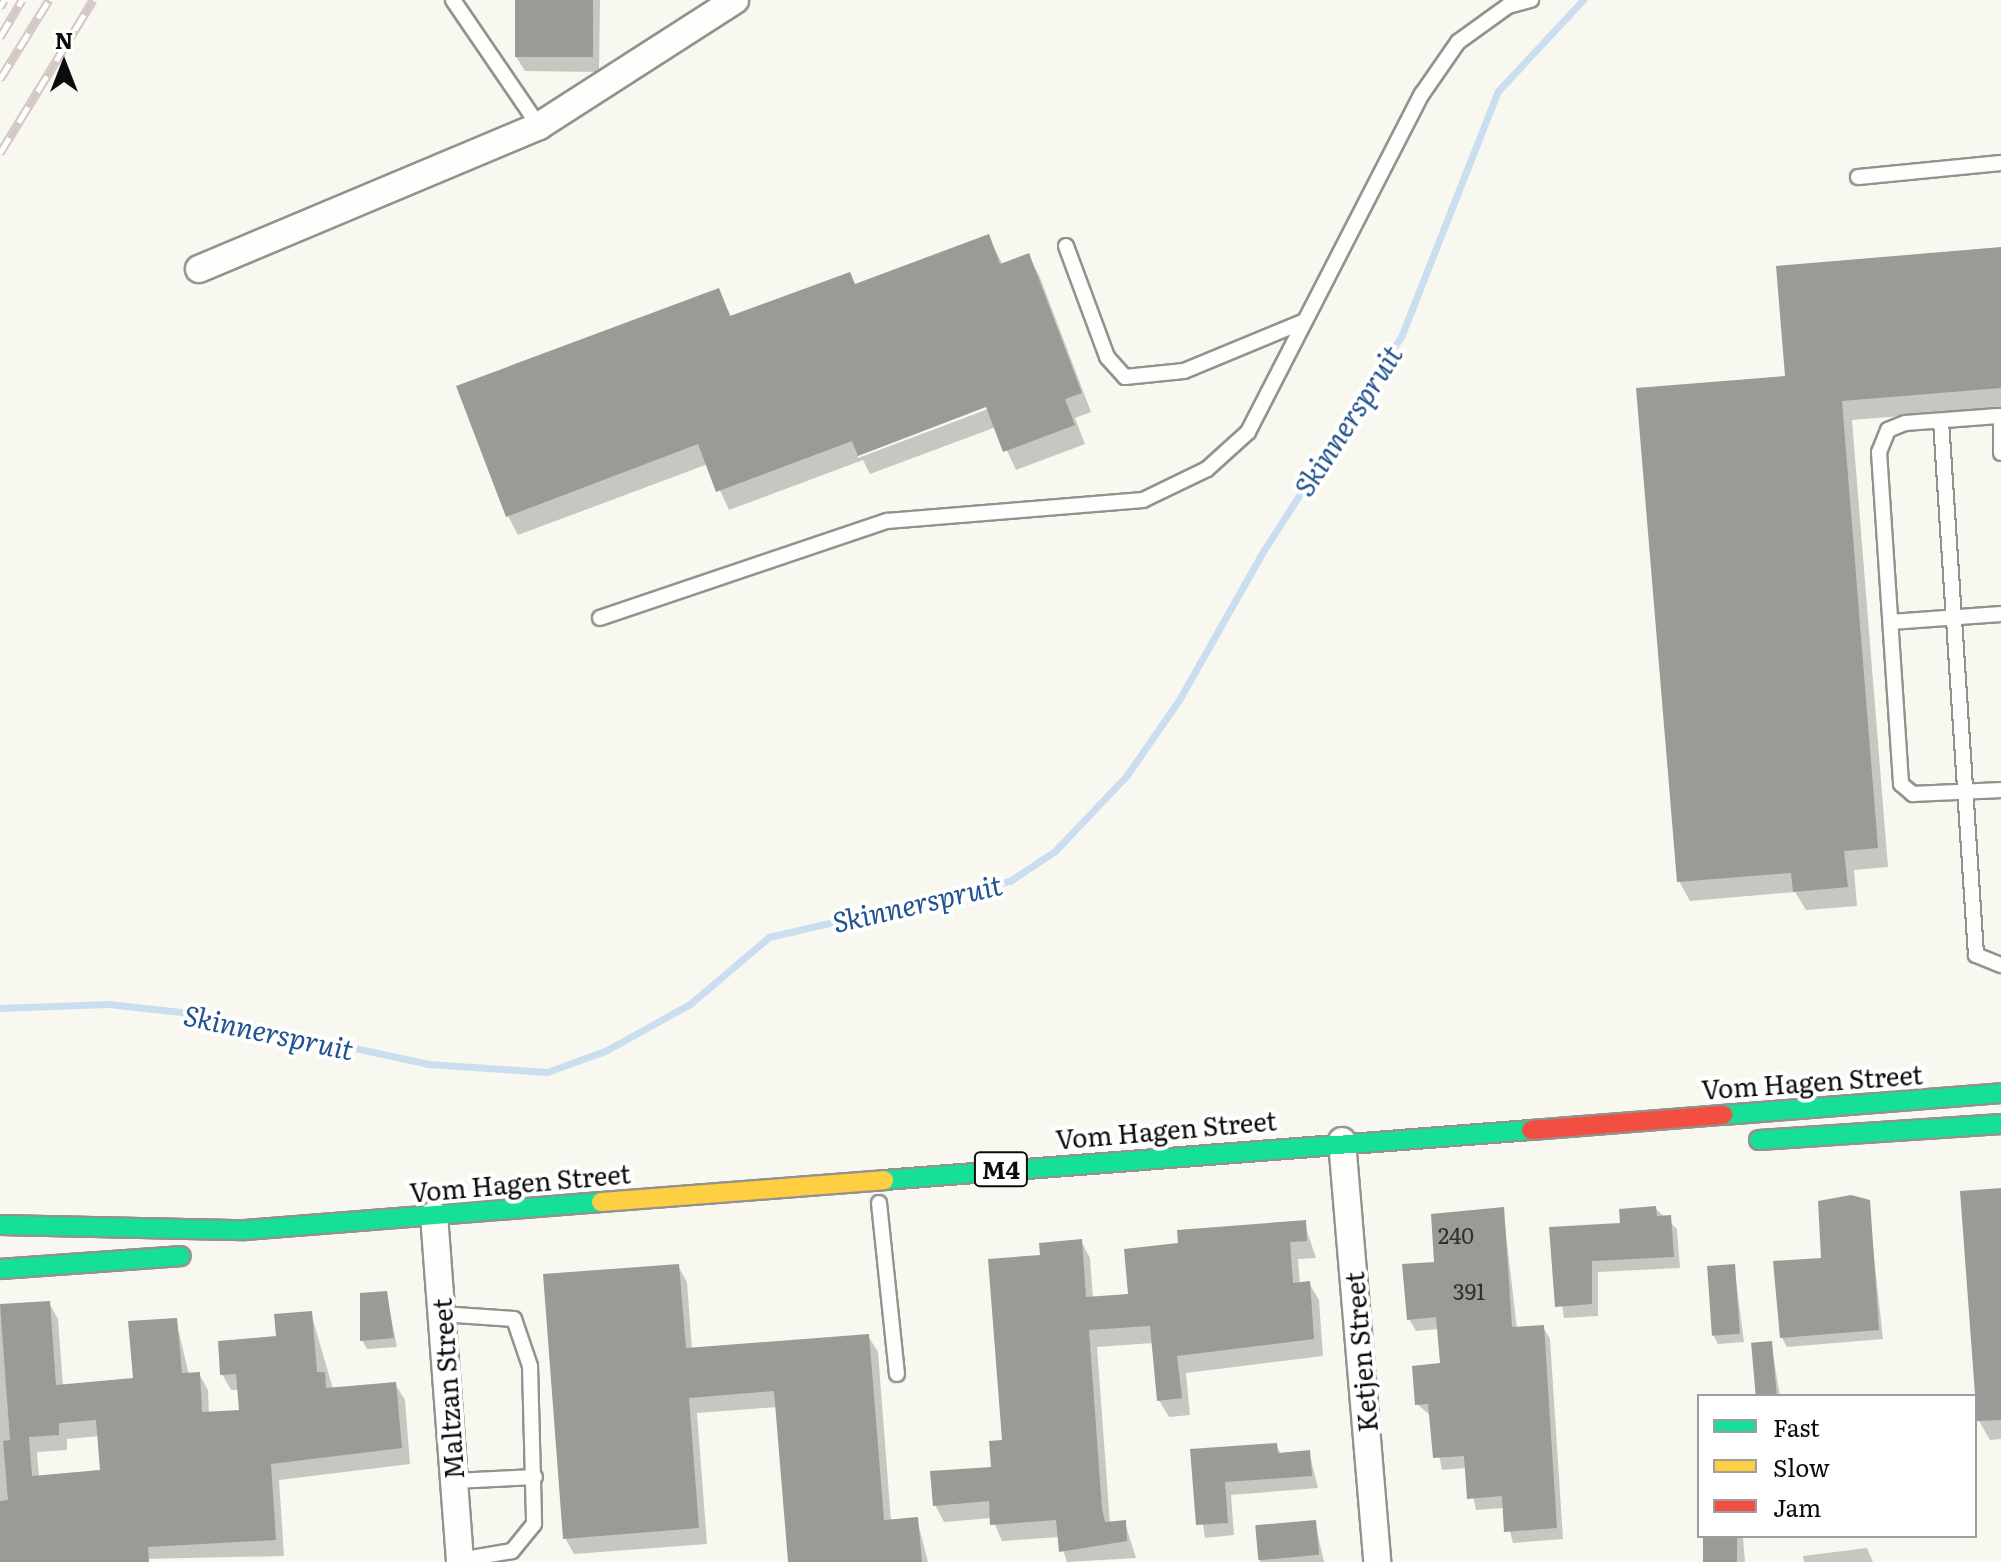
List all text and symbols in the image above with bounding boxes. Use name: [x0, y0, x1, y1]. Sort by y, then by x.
text: N: [55, 23, 73, 56]
north arrow: [24, 24, 104, 104]
water label: Skinnerspruit: [1286, 338, 1408, 502]
water label: Skinnerspruit: [829, 866, 1005, 938]
water label: Skinnerspruit: [181, 997, 357, 1065]
street label: Vom Hagen Street: [1700, 1058, 1924, 1104]
street label: Vom Hagen Street: [1054, 1104, 1278, 1154]
road number: M4: [973, 1149, 1029, 1189]
street label: Vom Hagen Street: [408, 1157, 632, 1207]
house number: 240: [1438, 1222, 1474, 1248]
street label: Ketjen Street: [1337, 1271, 1383, 1433]
house number: 391: [1453, 1278, 1485, 1304]
street label: Maltzan Street: [425, 1297, 469, 1481]
legend: [1697, 1394, 1977, 1538]
text: Fast: [1773, 1409, 1820, 1444]
text: Slow: [1773, 1449, 1830, 1484]
text: Jam: [1773, 1489, 1821, 1524]

